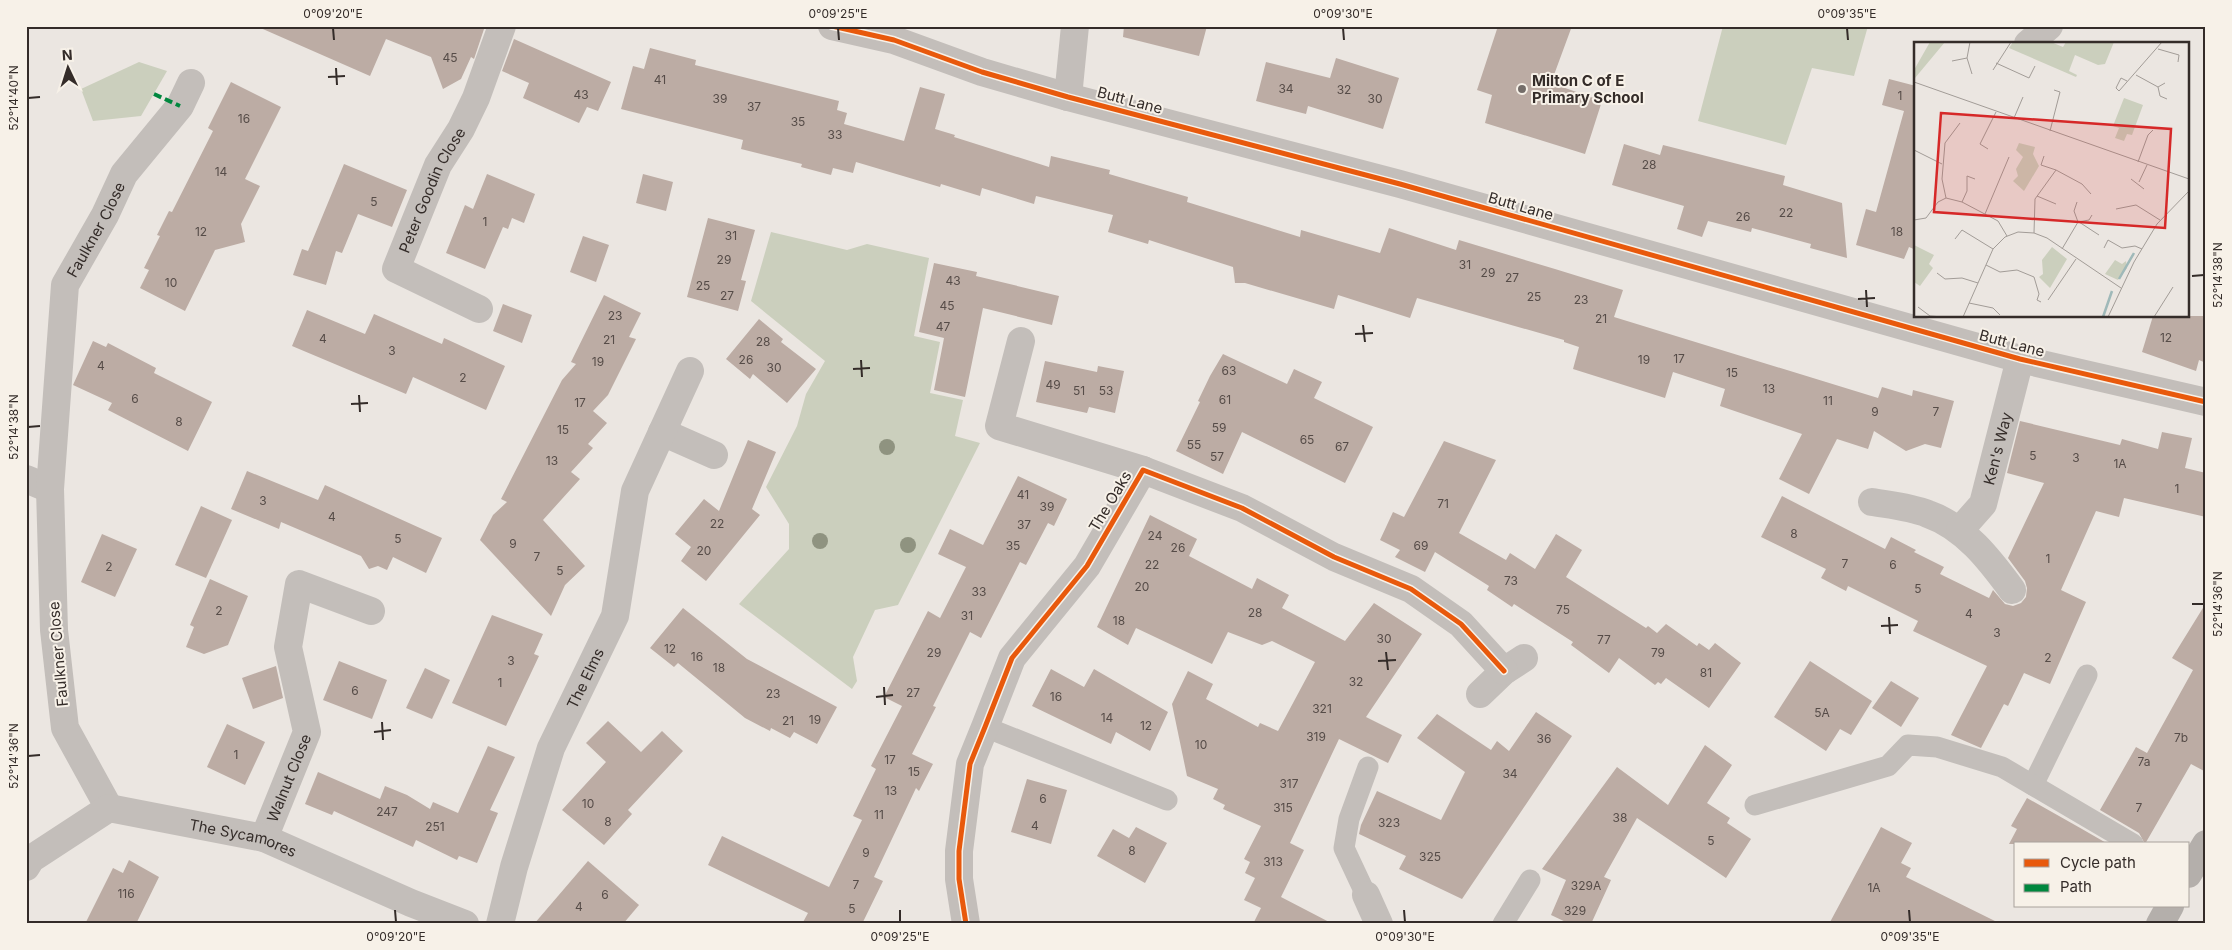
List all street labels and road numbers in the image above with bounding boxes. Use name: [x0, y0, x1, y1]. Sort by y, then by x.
street label: Butt Lane: [1095, 82, 1165, 118]
street label: Peter Goodin Close: [394, 123, 469, 256]
street label: Faulkner Close: [62, 179, 129, 280]
street label: Butt Lane: [1486, 188, 1556, 224]
street label: Butt Lane: [1977, 325, 2047, 361]
street label: Ken's Way: [1979, 410, 2016, 487]
street label: The Oaks: [1084, 467, 1136, 535]
street label: Faulkner Close: [44, 601, 72, 707]
street label: The Elms: [562, 645, 608, 712]
street label: Walnut Close: [262, 731, 315, 825]
street label: The Sycamores: [188, 814, 300, 861]

